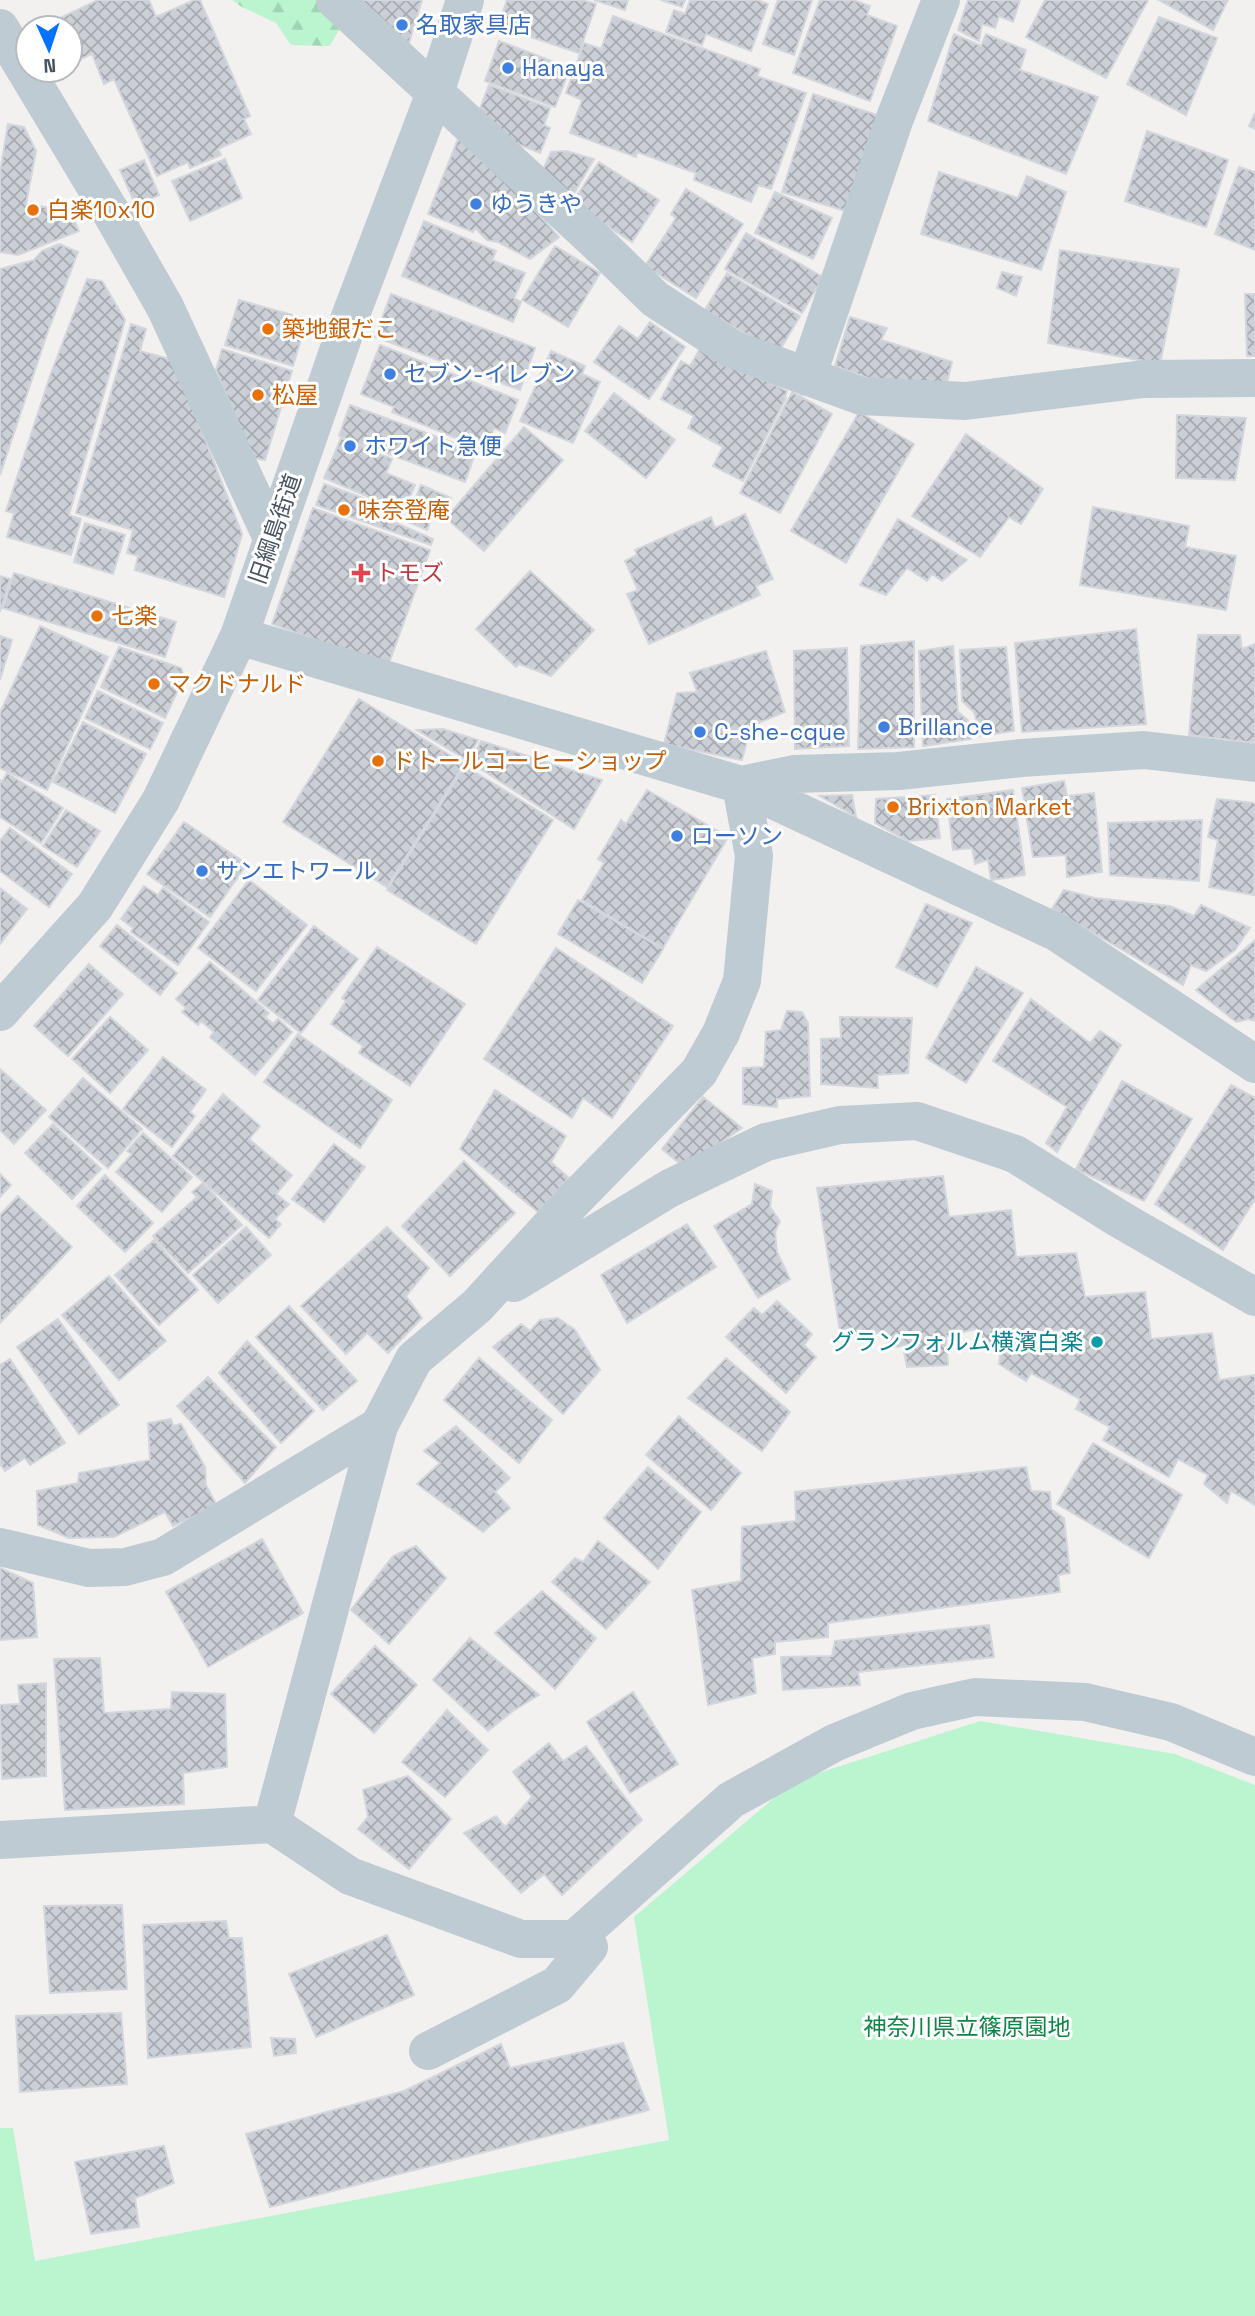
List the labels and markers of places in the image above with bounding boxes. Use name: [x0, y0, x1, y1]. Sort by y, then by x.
place label: 名取家具店: [416, 10, 531, 40]
marker: 名取家具店: [394, 17, 410, 33]
place label: Hanaya: [522, 53, 605, 83]
marker: Hanaya: [500, 60, 516, 76]
place label: ゆうきや: [490, 189, 582, 219]
place label: 白楽10x10: [47, 195, 155, 225]
marker: ゆうきや: [468, 196, 484, 212]
marker: 白楽10x10: [25, 202, 41, 218]
place label: 築地銀だこ: [282, 314, 397, 344]
marker: 築地銀だこ: [260, 321, 276, 337]
place label: セブン-イレブン: [404, 359, 575, 389]
marker: セブン-イレブン: [382, 366, 398, 382]
place label: 松屋: [272, 380, 318, 410]
marker: 松屋: [250, 387, 266, 403]
place label: ホワイト急便: [364, 431, 502, 461]
marker: ホワイト急便: [342, 438, 358, 454]
place label: 味奈登庵: [358, 495, 450, 525]
marker: 味奈登庵: [336, 502, 352, 518]
place label: トモズ: [375, 558, 444, 588]
marker: トモズ: [353, 565, 369, 581]
place label: 七楽: [111, 601, 157, 631]
marker: 七楽: [89, 608, 105, 624]
place label: マクドナルド: [168, 669, 306, 699]
marker: マクドナルド: [146, 676, 162, 692]
place label: Brillance: [898, 712, 993, 742]
place label: C-she-cque: [714, 717, 846, 747]
marker: Brillance: [876, 719, 892, 735]
marker: C-she-cque: [692, 724, 708, 740]
place label: ドトールコーヒーショップ: [392, 746, 667, 776]
marker: ドトールコーヒーショップ: [370, 753, 386, 769]
place label: Brixton Market: [907, 792, 1072, 822]
marker: Brixton Market: [885, 799, 901, 815]
place label: ローソン: [691, 821, 783, 851]
marker: ローソン: [669, 828, 685, 844]
place label: サンエトワール: [216, 856, 377, 886]
marker: サンエトワール: [194, 863, 210, 879]
place label: グランフォルム横濱白楽: [831, 1327, 1083, 1357]
marker: グランフォルム横濱白楽: [1089, 1334, 1105, 1350]

